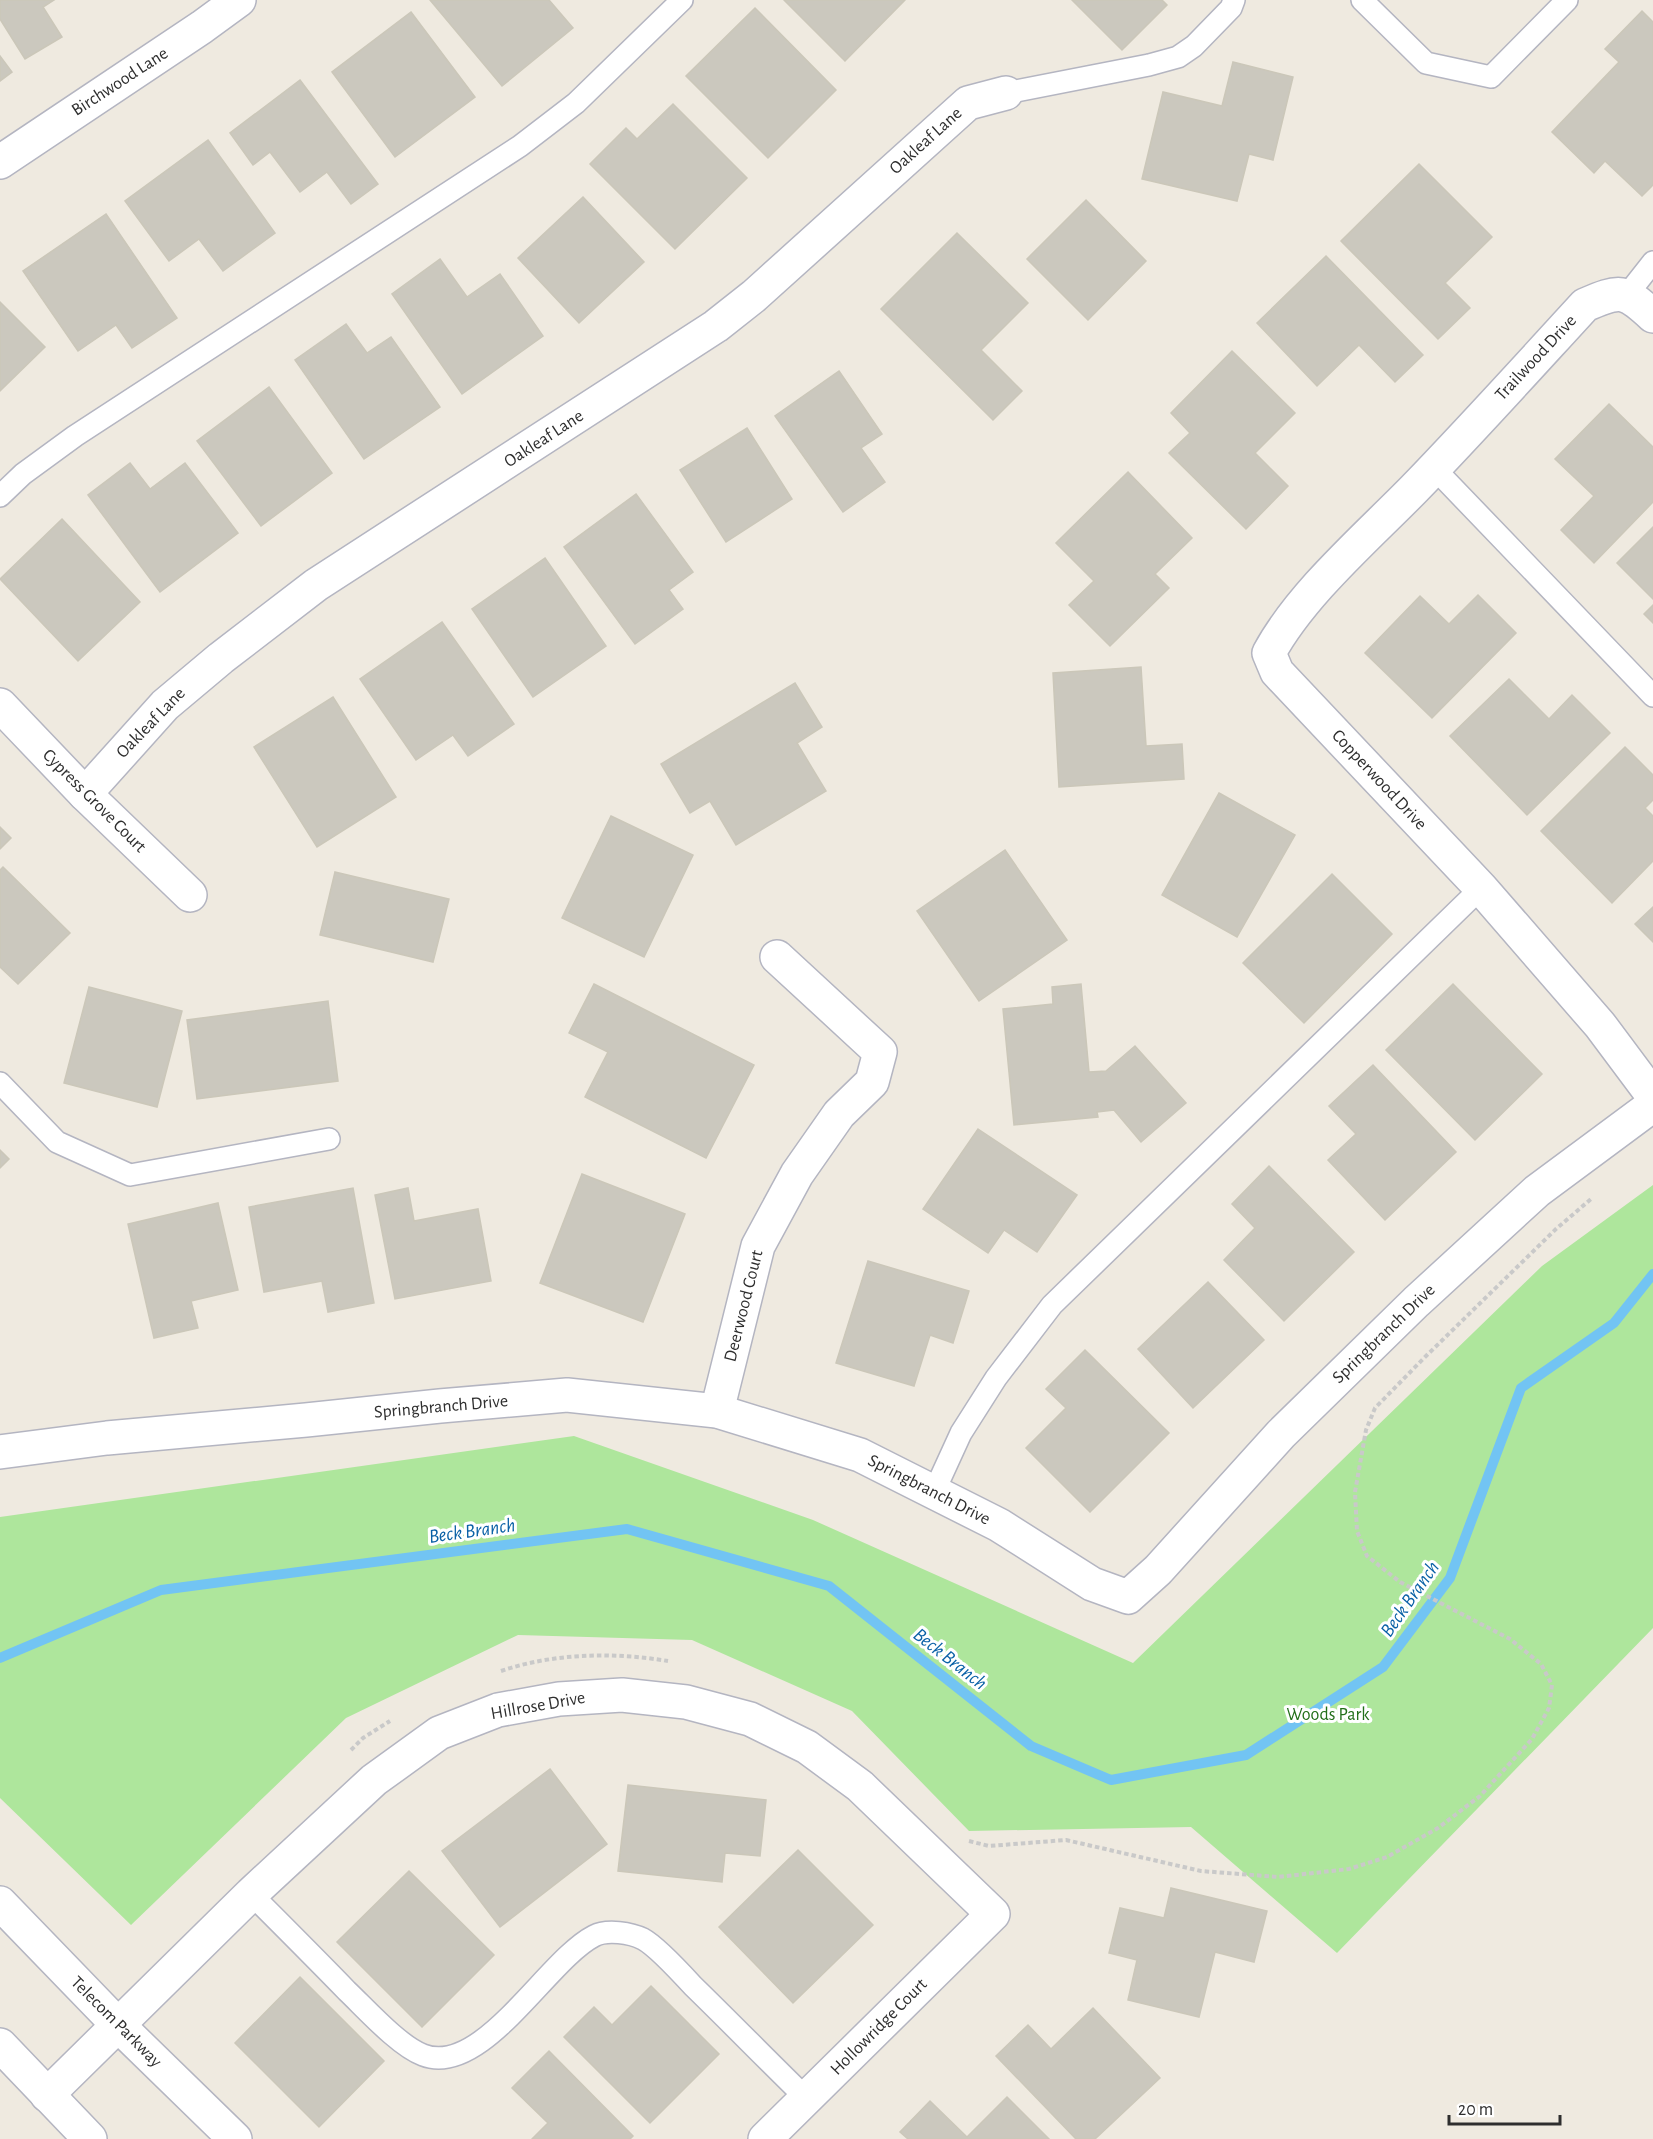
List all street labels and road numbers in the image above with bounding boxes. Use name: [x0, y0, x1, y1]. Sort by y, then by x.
street label: Birchwood Lane: [69, 44, 171, 120]
street label: Oakleaf Lane: [886, 104, 966, 178]
street label: Trailwood Drive: [1492, 312, 1580, 404]
street label: Oakleaf Lane: [501, 407, 587, 471]
street label: Oakleaf Lane: [113, 684, 189, 762]
street label: Copperwood Drive: [1328, 726, 1430, 834]
street label: Cypress Grove Court: [39, 746, 149, 856]
street label: Deerwood Court: [721, 1248, 767, 1364]
street label: Springbranch Drive: [1329, 1281, 1439, 1387]
street label: Springbranch Drive: [373, 1392, 509, 1422]
street label: Springbranch Drive: [865, 1451, 993, 1529]
street label: Hillrose Drive: [489, 1689, 587, 1723]
street label: Telecom Parkway: [67, 1973, 165, 2071]
street label: Hollowridge Court: [827, 1975, 931, 2079]

